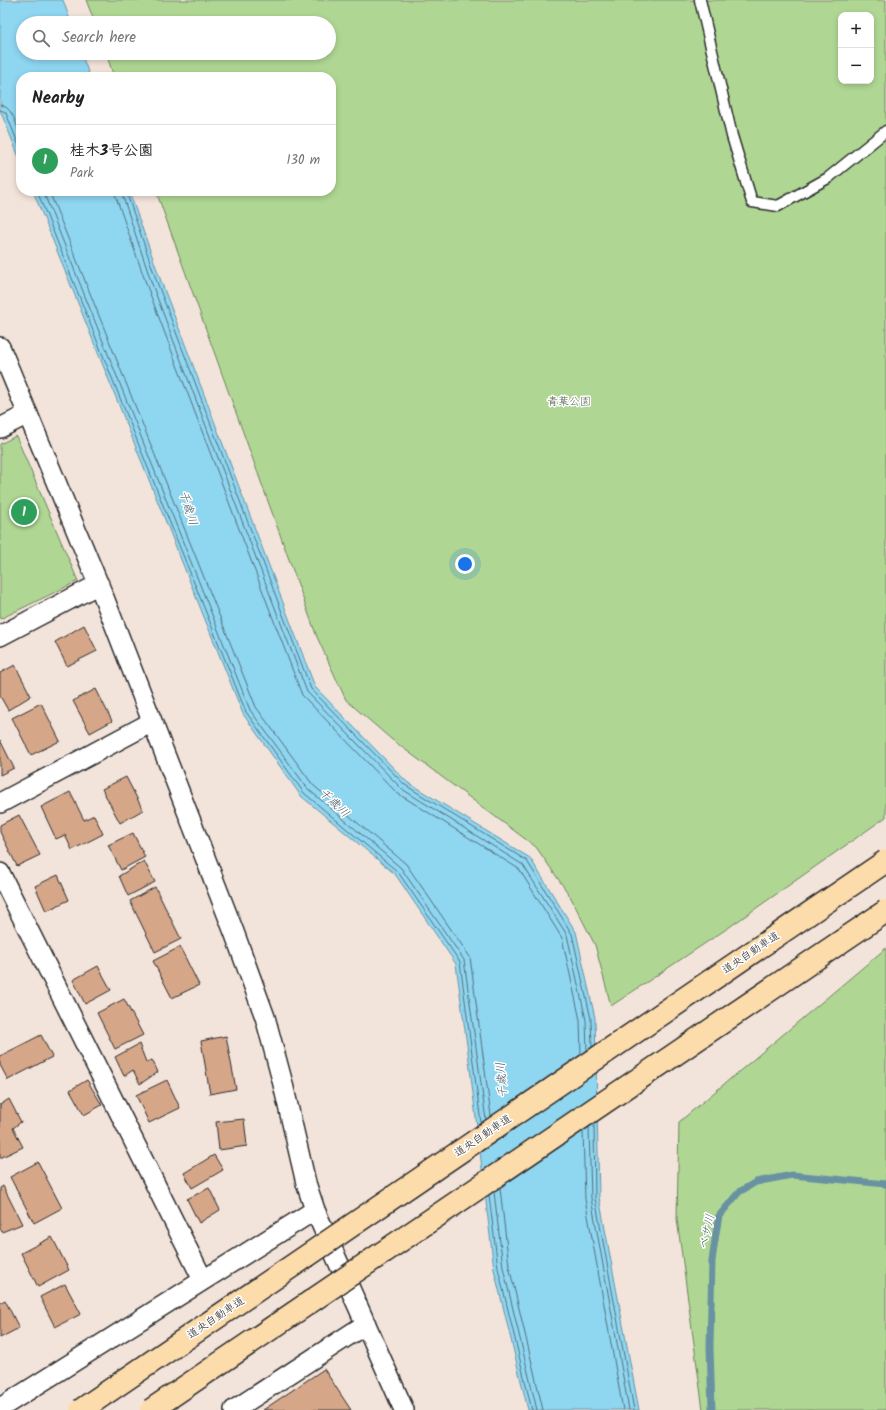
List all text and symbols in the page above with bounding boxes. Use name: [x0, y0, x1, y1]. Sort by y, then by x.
map controls: [838, 12, 874, 84]
button: +: [838, 12, 874, 48]
search box: [16, 16, 336, 60]
text: Search here: [62, 26, 136, 50]
icon: search: [30, 27, 52, 49]
button: −: [838, 48, 874, 84]
text: Nearby: [32, 85, 84, 112]
text: 桂木3号公園: [70, 139, 153, 163]
text: 1: [43, 150, 47, 171]
text: 130 m: [286, 150, 320, 171]
text: Park: [70, 163, 94, 184]
park label: 青葉公園: [547, 393, 591, 411]
water label: 千歳川: [174, 488, 202, 528]
pin: 1: [11, 497, 37, 527]
your location: [455, 554, 475, 574]
water label: 千歳川: [314, 784, 354, 822]
street label: 道央自動車道: [719, 927, 783, 979]
water label: 千歳川: [491, 1061, 513, 1099]
street label: 道央自動車道: [451, 1110, 515, 1162]
water label: ベサ川: [694, 1212, 720, 1252]
street label: 道央自動車道: [184, 1292, 248, 1344]

